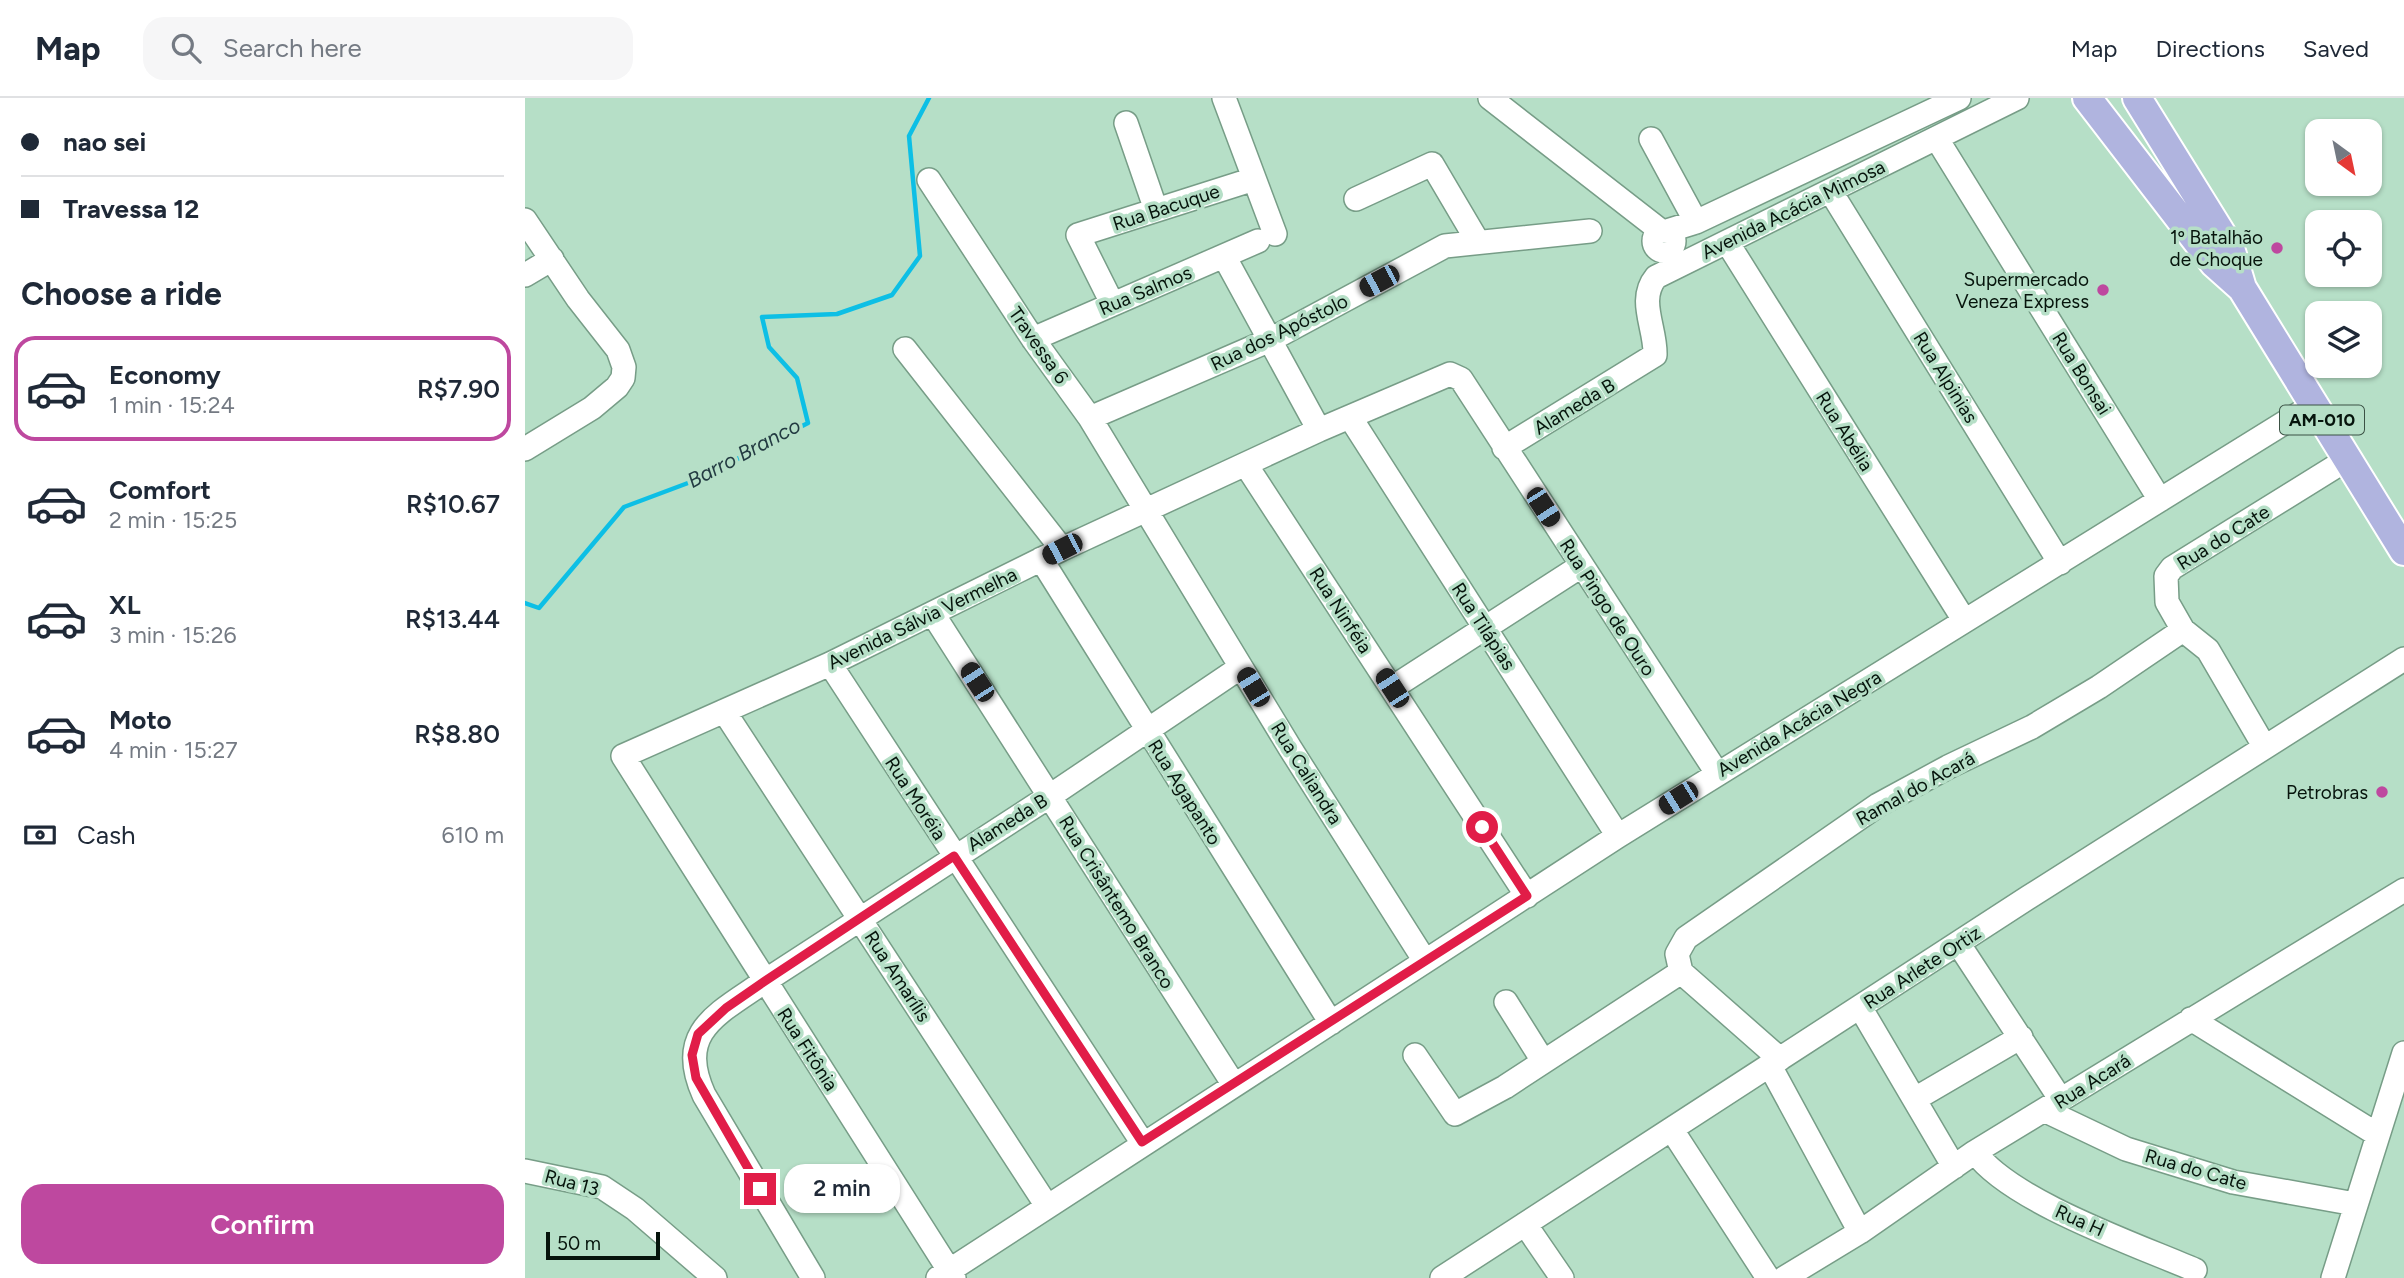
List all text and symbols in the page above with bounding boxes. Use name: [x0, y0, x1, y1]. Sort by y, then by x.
search box: [143, 17, 633, 80]
text: Map: [35, 29, 101, 68]
icon: search: [167, 29, 205, 67]
text: Search here: [223, 32, 362, 64]
text: Map: [2071, 34, 2117, 63]
text: Directions: [2155, 34, 2265, 63]
text: Saved: [2303, 34, 2369, 63]
north arrow: [2305, 119, 2382, 196]
map controls: [2305, 119, 2382, 378]
text: nao sei: [63, 126, 146, 158]
street label: Avenida Acácia Mimosa: [1698, 155, 1889, 264]
street label: Rua Bacuque: [1110, 179, 1223, 236]
text: Travessa 12: [63, 193, 199, 225]
button: locate: [2305, 210, 2382, 287]
place label: 1º Batalhão de Choque: [2170, 226, 2263, 271]
marker: 1º Batalhão de Choque: [2269, 240, 2285, 256]
street label: Rua Salmos: [1095, 261, 1195, 320]
car: [1356, 262, 1403, 300]
place label: Supermercado Veneza Express: [1956, 268, 2089, 313]
text: Choose a ride: [21, 275, 222, 313]
marker: Supermercado Veneza Express: [2095, 282, 2111, 298]
street label: Rua dos Apóstolo: [1207, 289, 1352, 376]
button: layers: [2305, 301, 2382, 378]
street label: Travessa 6: [1004, 302, 1074, 388]
street label: Rua Alpinias: [1908, 327, 1983, 427]
street label: Rua Bonsai: [2047, 328, 2116, 419]
icon: car: [25, 357, 88, 420]
text: Economy: [109, 359, 221, 391]
text: R$7.90: [417, 373, 500, 405]
street label: Alameda B: [1530, 373, 1619, 440]
street label: Rua Abélia: [1811, 387, 1878, 475]
text: 1 min · 15:24: [109, 391, 235, 419]
road number: AM-010: [2280, 406, 2364, 434]
water label: Barro Branco: [683, 412, 805, 493]
icon: car: [25, 472, 88, 535]
text: Comfort: [109, 474, 211, 506]
car: [1523, 484, 1564, 530]
text: R$10.67: [406, 488, 500, 520]
street label: Rua do Cate: [2173, 500, 2274, 575]
text: 2 min · 15:25: [109, 506, 237, 534]
car: [1039, 530, 1086, 568]
street label: Rua Pingo de Ouro: [1555, 534, 1660, 680]
street label: Avenida Sálvia Vermelha: [824, 563, 1021, 674]
street label: Rua Ninféia: [1304, 563, 1377, 658]
street label: Rua Tilápias: [1447, 578, 1520, 675]
icon: car: [25, 587, 88, 650]
text: XL: [109, 589, 141, 621]
text: R$13.44: [405, 603, 500, 635]
text: 3 min · 15:26: [109, 621, 237, 649]
car: [957, 659, 998, 705]
car: [1234, 664, 1273, 710]
car: [1372, 665, 1413, 711]
street label: Avenida Acácia Negra: [1713, 665, 1885, 782]
icon: car: [25, 702, 88, 765]
text: Moto: [109, 704, 172, 736]
text: R$8.80: [414, 718, 500, 750]
street label: Rua Caliandra: [1266, 718, 1347, 829]
street label: Rua Agapanto: [1143, 735, 1226, 849]
text: 4 min · 15:27: [109, 736, 238, 764]
street label: Ramal do Acará: [1852, 746, 1979, 830]
street label: Rua Moréia: [880, 752, 951, 844]
car: [1655, 778, 1702, 818]
place label: Petrobras: [2286, 781, 2368, 804]
marker: Petrobras: [2374, 784, 2390, 800]
street label: Alameda B: [963, 789, 1052, 856]
route start: [1466, 811, 1498, 843]
street label: Rua Crisântemo Branco: [1054, 812, 1179, 993]
icon: cash: [21, 816, 59, 854]
text: Cash: [77, 819, 136, 851]
text: 610 m: [441, 821, 504, 849]
street label: Rua Arlete Ortiz: [1859, 921, 1985, 1014]
street label: Rua Amarílis: [860, 926, 936, 1026]
street label: Rua Fitônia: [772, 1003, 843, 1095]
street label: Rua Acará: [2050, 1049, 2135, 1114]
street label: Rua do Cate: [2142, 1144, 2249, 1195]
street label: Rua 13: [542, 1164, 601, 1201]
callout: 2 min: [785, 1164, 900, 1214]
route end: [744, 1173, 776, 1205]
text: 2 min: [813, 1174, 871, 1202]
button: Confirm: [21, 1184, 504, 1264]
street label: Rua H: [2052, 1200, 2108, 1241]
scale bar: [546, 1229, 660, 1261]
text: 50 m: [557, 1232, 601, 1255]

